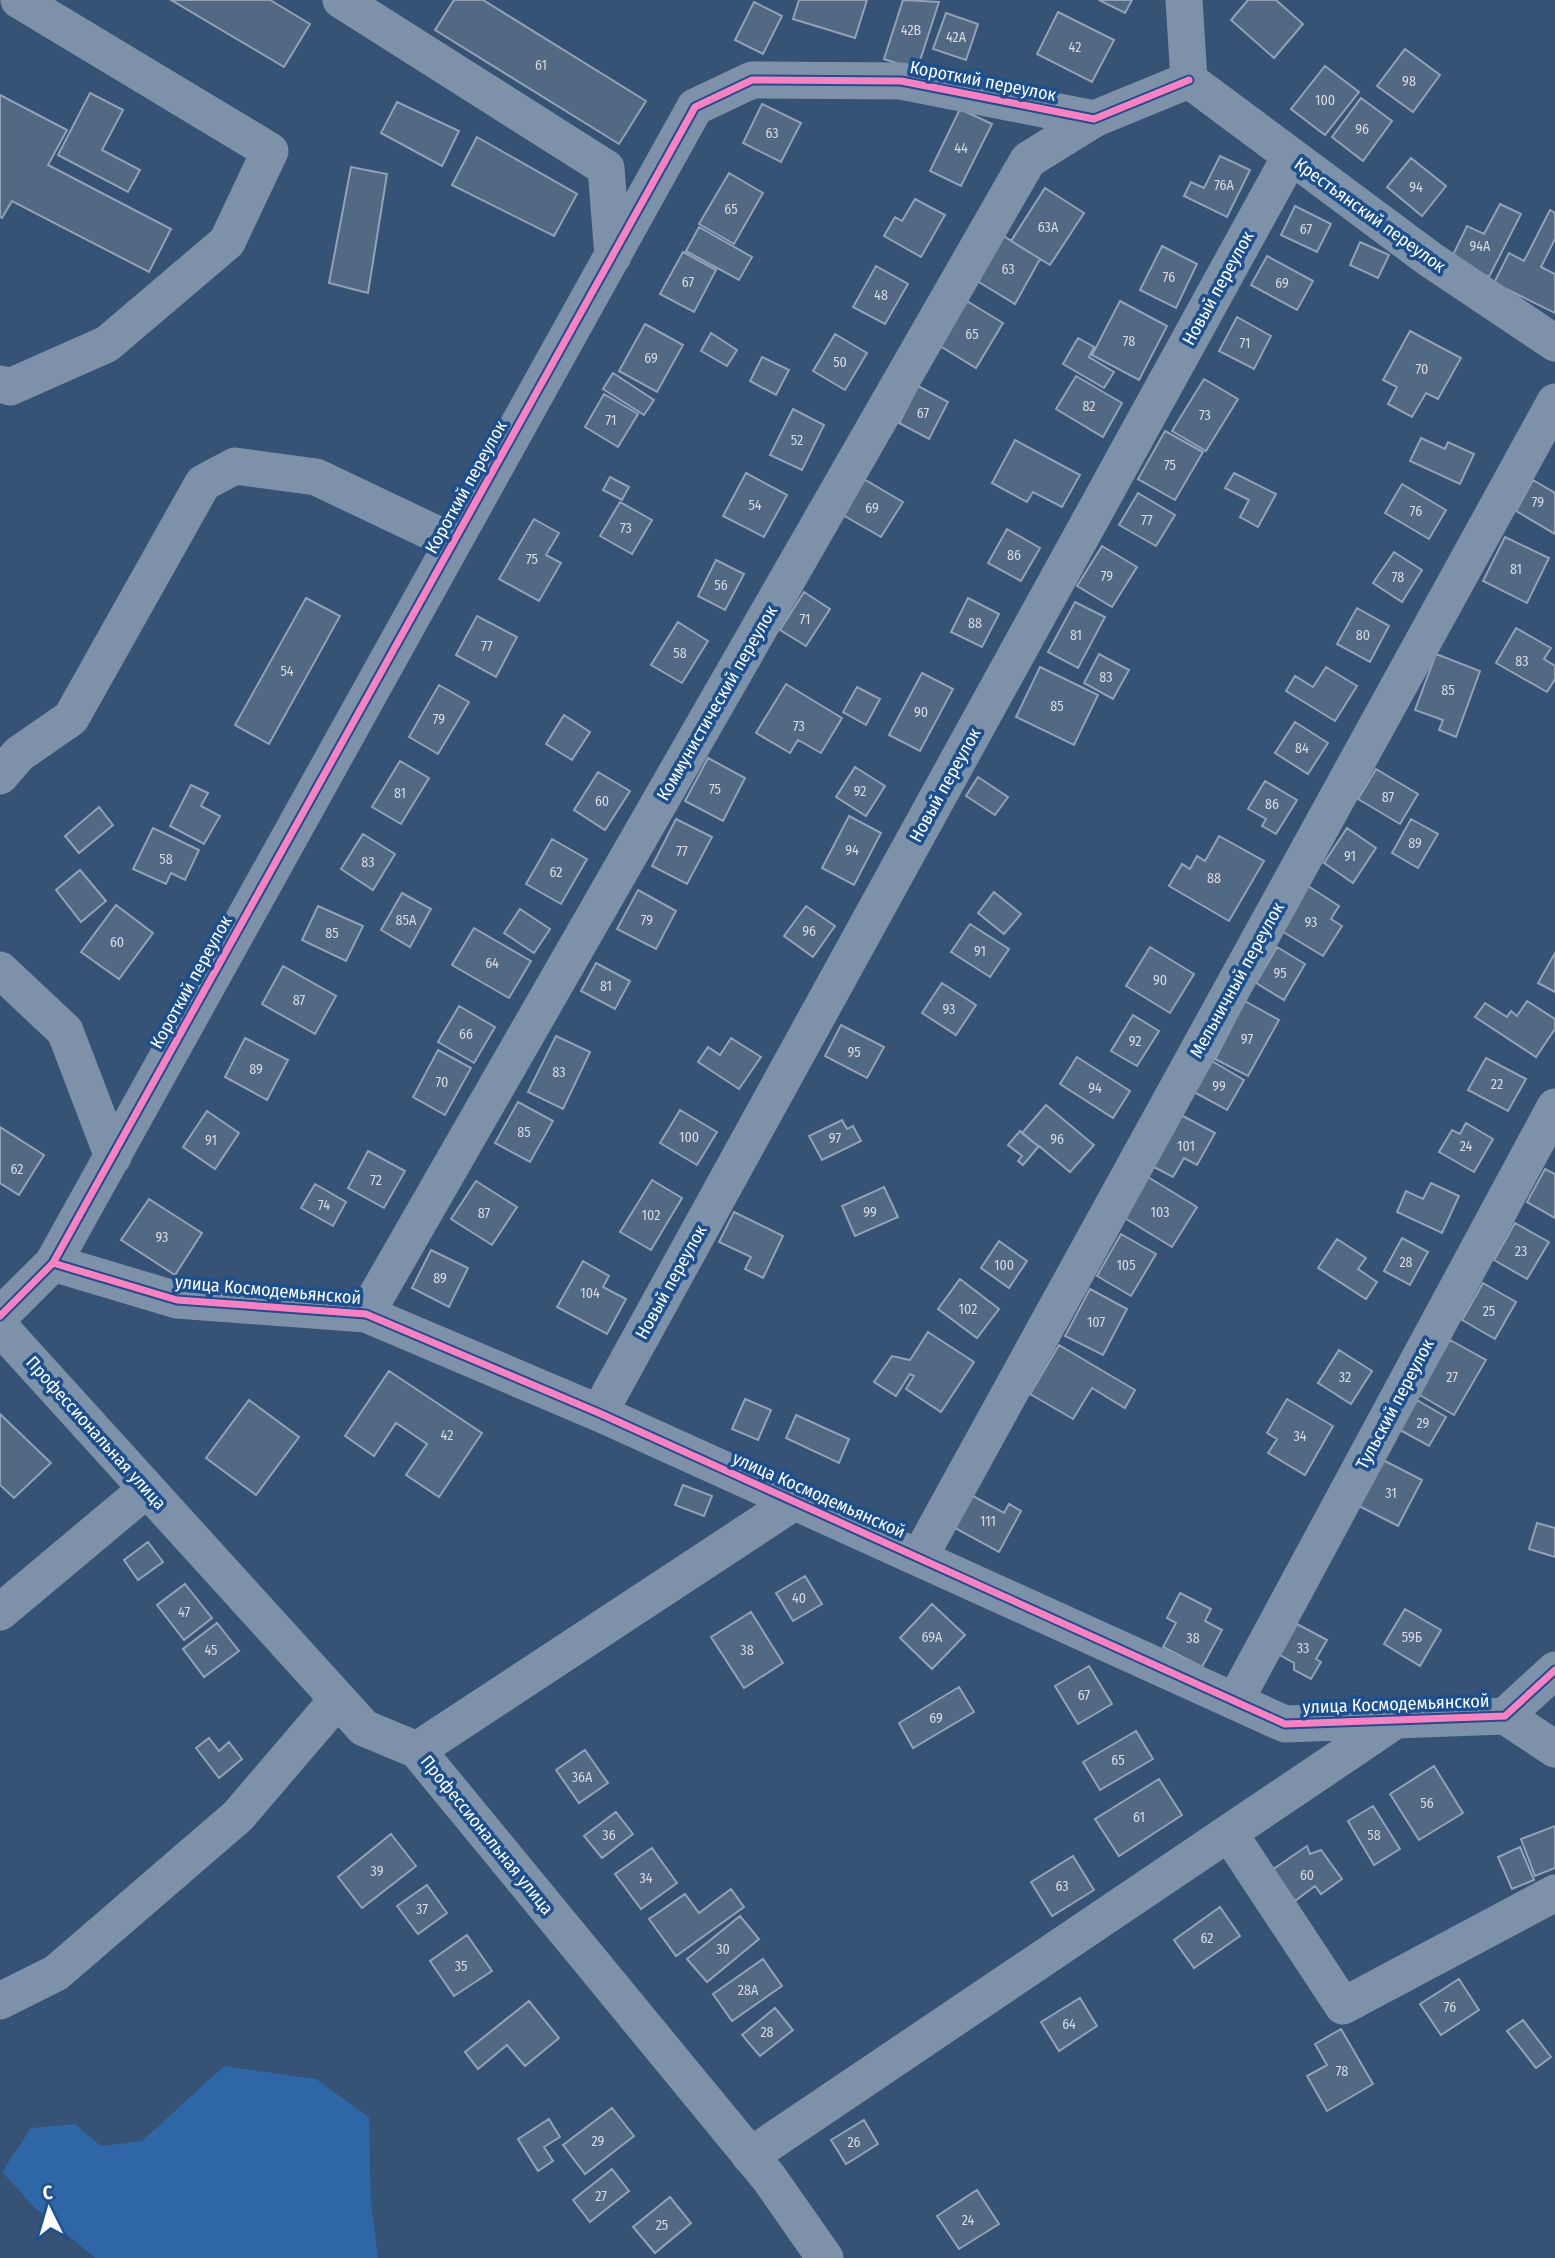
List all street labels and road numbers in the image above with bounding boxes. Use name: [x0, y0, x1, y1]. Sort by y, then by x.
street label: Короткий переулок: [908, 56, 1059, 106]
street label: Крестьянский переулок: [1290, 153, 1450, 278]
street label: Новый переулок: [1178, 227, 1259, 349]
street label: Короткий переулок: [420, 416, 512, 557]
street label: Коммунистический переулок: [652, 601, 782, 805]
street label: Новый переулок: [905, 724, 986, 846]
street label: Мельничный переулок: [1185, 898, 1289, 1062]
street label: Короткий переулок: [145, 911, 237, 1052]
street label: Новый переулок: [631, 1221, 712, 1343]
street label: улица Космодемьянской: [174, 1271, 362, 1309]
street label: Тульский переулок: [1351, 1335, 1439, 1473]
street label: Профессиональная улица: [21, 1352, 171, 1514]
street label: улица Космодемьянской: [729, 1447, 909, 1543]
street label: улица Космодемьянской: [1302, 1690, 1490, 1718]
street label: Профессиональная улица: [416, 1751, 558, 1919]

